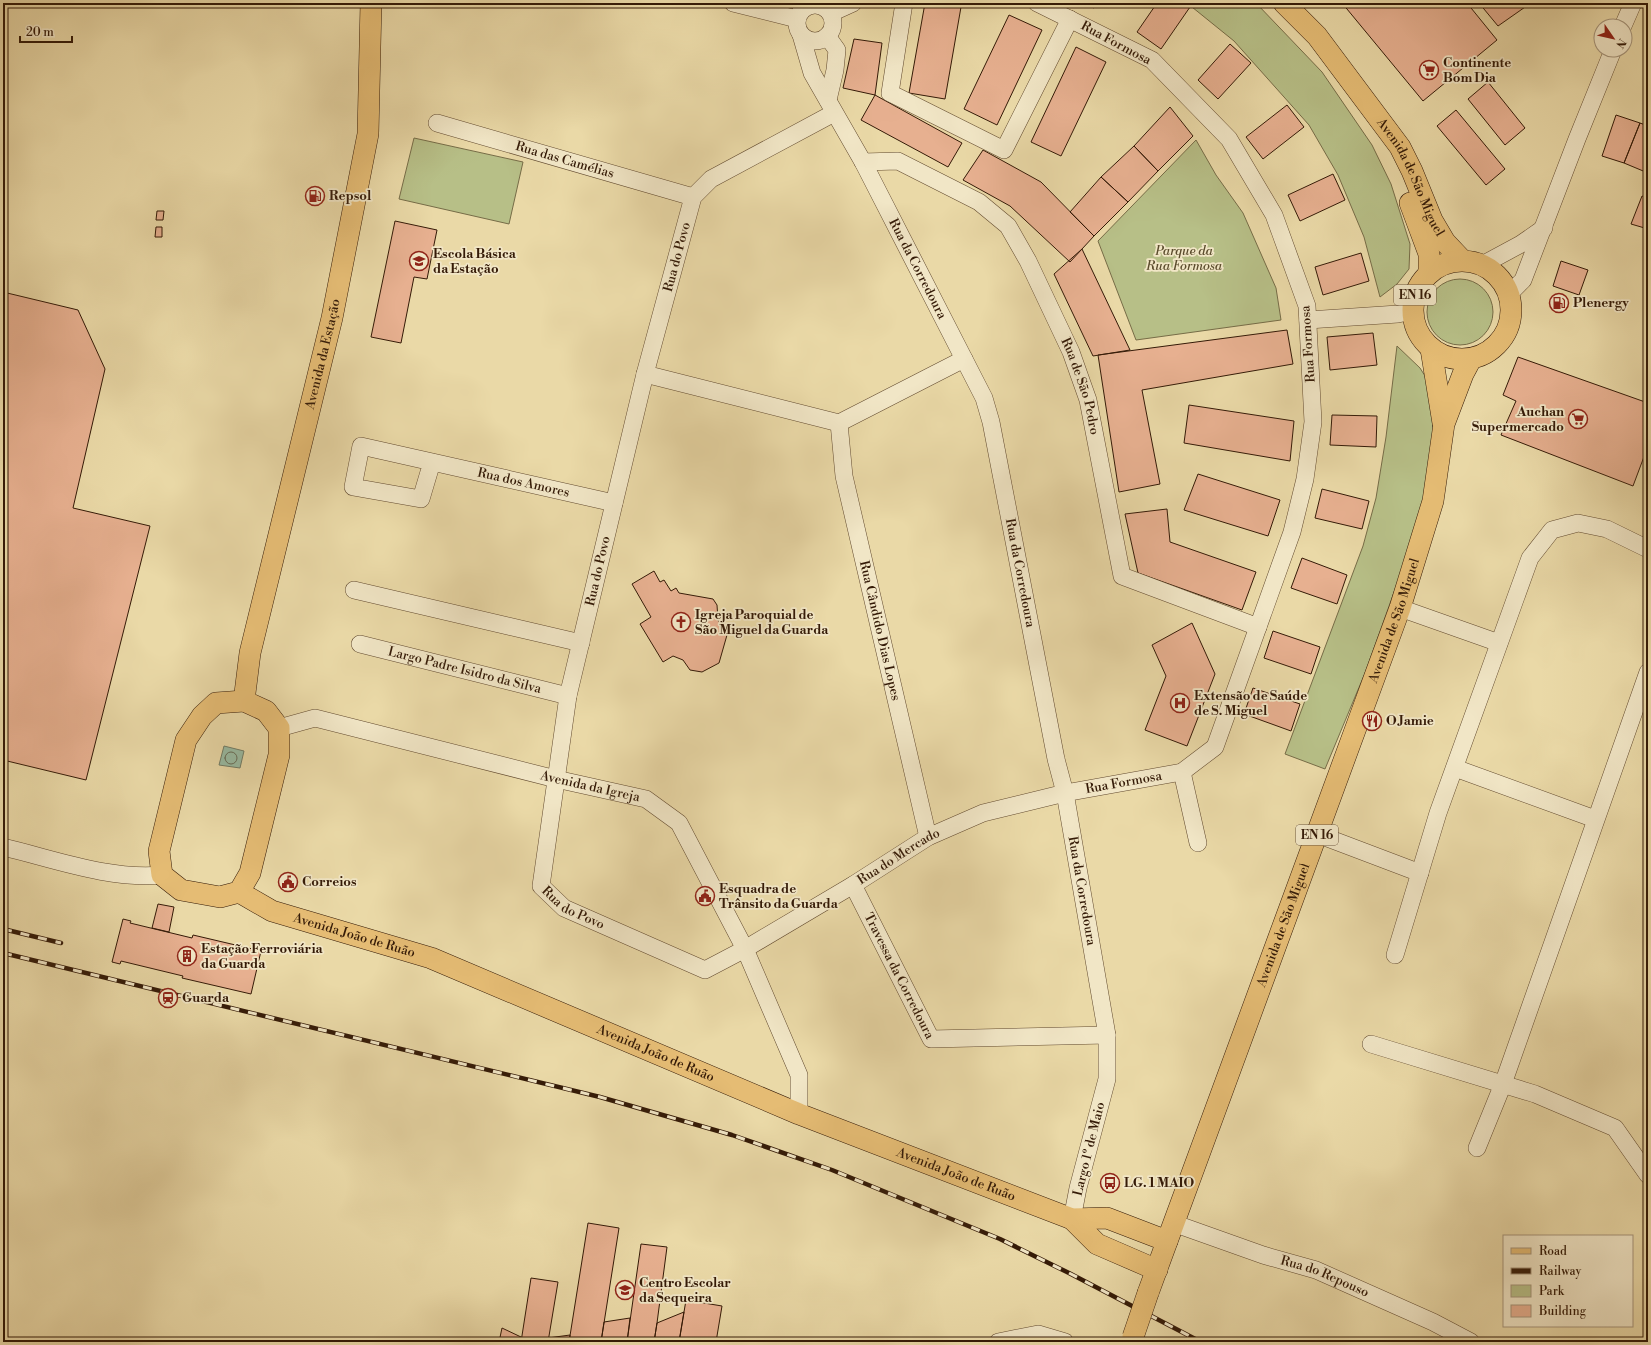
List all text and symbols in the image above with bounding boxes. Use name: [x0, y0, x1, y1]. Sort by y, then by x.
scale bar: [20, 18, 72, 44]
street label: Rua Formosa: [1078, 18, 1154, 68]
north arrow: [1593, 18, 1633, 58]
text: 20 m: [26, 25, 54, 40]
text: N: [1612, 36, 1629, 51]
place label: Continente Bom Dia: [1443, 55, 1511, 86]
supermarket icon: Continente Bom Dia: [1418, 59, 1440, 81]
street label: Avenida de São Miguel: [1373, 114, 1448, 239]
street label: Rua das Camélias: [514, 138, 616, 182]
fuel station icon: Repsol: [304, 185, 326, 207]
place label: Repsol: [329, 188, 372, 204]
street label: Rua da Corredoura: [885, 216, 950, 322]
street label: Rua do Povo: [660, 220, 694, 294]
park label: Parque da Rua Formosa: [1145, 243, 1223, 274]
place label: Escola Básica da Estação: [433, 246, 517, 277]
school or university icon: Escola Básica da Estação: [408, 250, 430, 272]
road number: EN 16: [1394, 285, 1436, 305]
fuel station icon: Plenergy: [1548, 292, 1570, 314]
place label: Plenergy: [1573, 295, 1629, 311]
street label: Avenida da Estação: [302, 298, 344, 412]
street label: Rua Formosa: [1297, 304, 1319, 383]
street label: Rua de São Pedro: [1057, 335, 1103, 436]
place label: Auchan Supermercado: [1472, 404, 1564, 435]
supermarket icon: Auchan Supermercado: [1567, 408, 1589, 430]
street label: Rua dos Amores: [476, 464, 571, 501]
street label: Rua da Corredoura: [1002, 517, 1039, 629]
street label: Rua do Povo: [582, 534, 614, 608]
street label: Avenida de São Miguel: [1365, 556, 1423, 686]
street label: Rua Cândido Dias Lopes: [856, 559, 904, 702]
place label: Igreja Paroquial de São Miguel da Guarda: [695, 607, 829, 638]
church icon: Igreja Paroquial de São Miguel da Guarda: [670, 611, 692, 633]
street label: Largo Padre Isidro da Silva: [386, 643, 544, 697]
place label: Extensão de Saúde de S. Miguel: [1194, 688, 1307, 719]
hospital icon: Extensão de Saúde de S. Miguel: [1169, 692, 1191, 714]
restaurant icon: O Jamie: [1361, 710, 1383, 732]
place label: O Jamie: [1386, 713, 1434, 729]
street label: Avenida da Igreja: [538, 767, 642, 806]
street label: Rua Formosa: [1084, 768, 1164, 797]
street label: Rua do Mercado: [854, 825, 942, 888]
road number: EN 16: [1296, 825, 1338, 845]
street label: Rua da Corredoura: [1065, 835, 1099, 947]
street label: Avenida de São Miguel: [1253, 861, 1314, 990]
public building icon: Correios: [277, 871, 299, 893]
place label: Correios: [302, 874, 357, 890]
place label: Esquadra de Trânsito da Guarda: [719, 881, 839, 912]
street label: Rua do Povo: [538, 883, 607, 933]
public building icon: Esquadra de Trânsito da Guarda: [694, 885, 716, 907]
street label: Avenida João de Ruão: [291, 910, 417, 961]
street label: Travessa da Corredoura: [860, 910, 938, 1042]
place label: Estação Ferroviária da Guarda: [201, 941, 324, 972]
building icon: Estação Ferroviária da Guarda: [176, 945, 198, 967]
station icon: Guarda: [157, 987, 179, 1009]
place label: Guarda: [182, 990, 230, 1006]
street label: Avenida João de Ruão: [594, 1021, 717, 1085]
street label: Largo 1º de Maio: [1070, 1100, 1108, 1198]
street label: Avenida João de Ruão: [893, 1144, 1018, 1205]
bus stop icon: LG. 1 MAIO: [1099, 1172, 1121, 1194]
place label: LG. 1 MAIO: [1124, 1175, 1194, 1191]
legend: [1503, 1235, 1633, 1327]
text: Road: [1539, 1244, 1567, 1259]
street label: Rua do Repouso: [1279, 1252, 1372, 1301]
text: Railway: [1539, 1264, 1581, 1279]
place label: Centro Escolar da Sequeira: [639, 1275, 731, 1306]
school or university icon: Centro Escolar da Sequeira: [614, 1279, 636, 1301]
text: Park: [1539, 1284, 1565, 1299]
text: Building: [1538, 1304, 1587, 1319]

